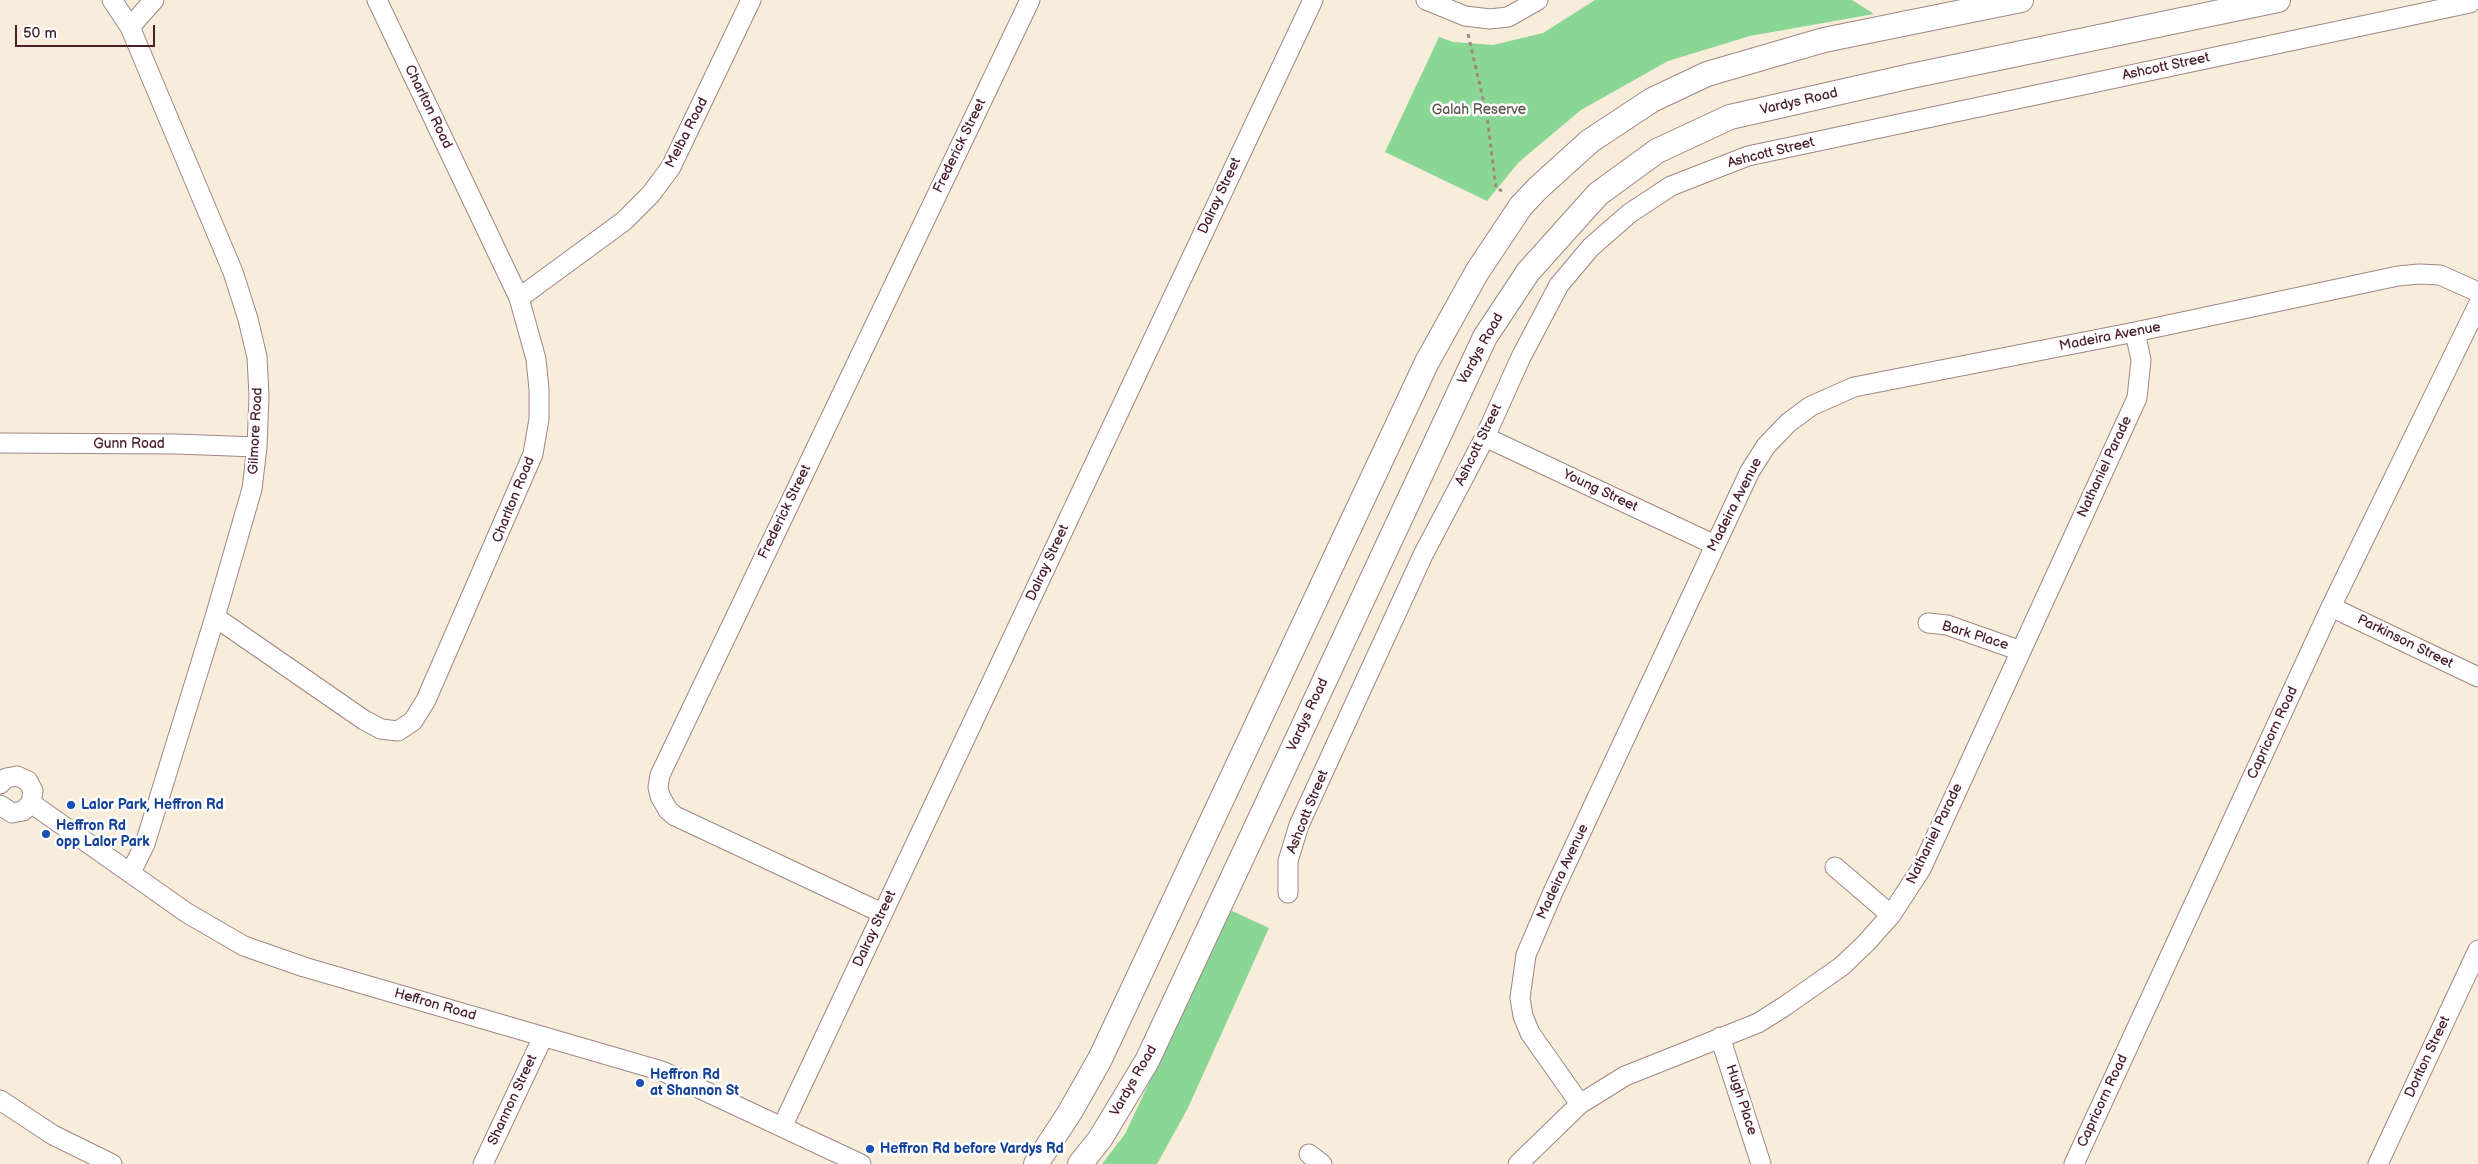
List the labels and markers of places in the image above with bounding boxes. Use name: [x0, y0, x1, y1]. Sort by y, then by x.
place label: Lalor Park, Heffron Rd: [81, 797, 224, 813]
marker: Lalor Park, Heffron Rd: [65, 799, 77, 811]
place label: Heffron Rd opp Lalor Park: [56, 818, 150, 850]
marker: Heffron Rd opp Lalor Park: [40, 828, 52, 840]
place label: Heffron Rd at Shannon St: [650, 1067, 739, 1100]
marker: Heffron Rd at Shannon St: [634, 1077, 646, 1089]
place label: Heffron Rd before Vardys Rd: [880, 1141, 1064, 1157]
marker: Heffron Rd before Vardys Rd: [864, 1143, 876, 1155]

